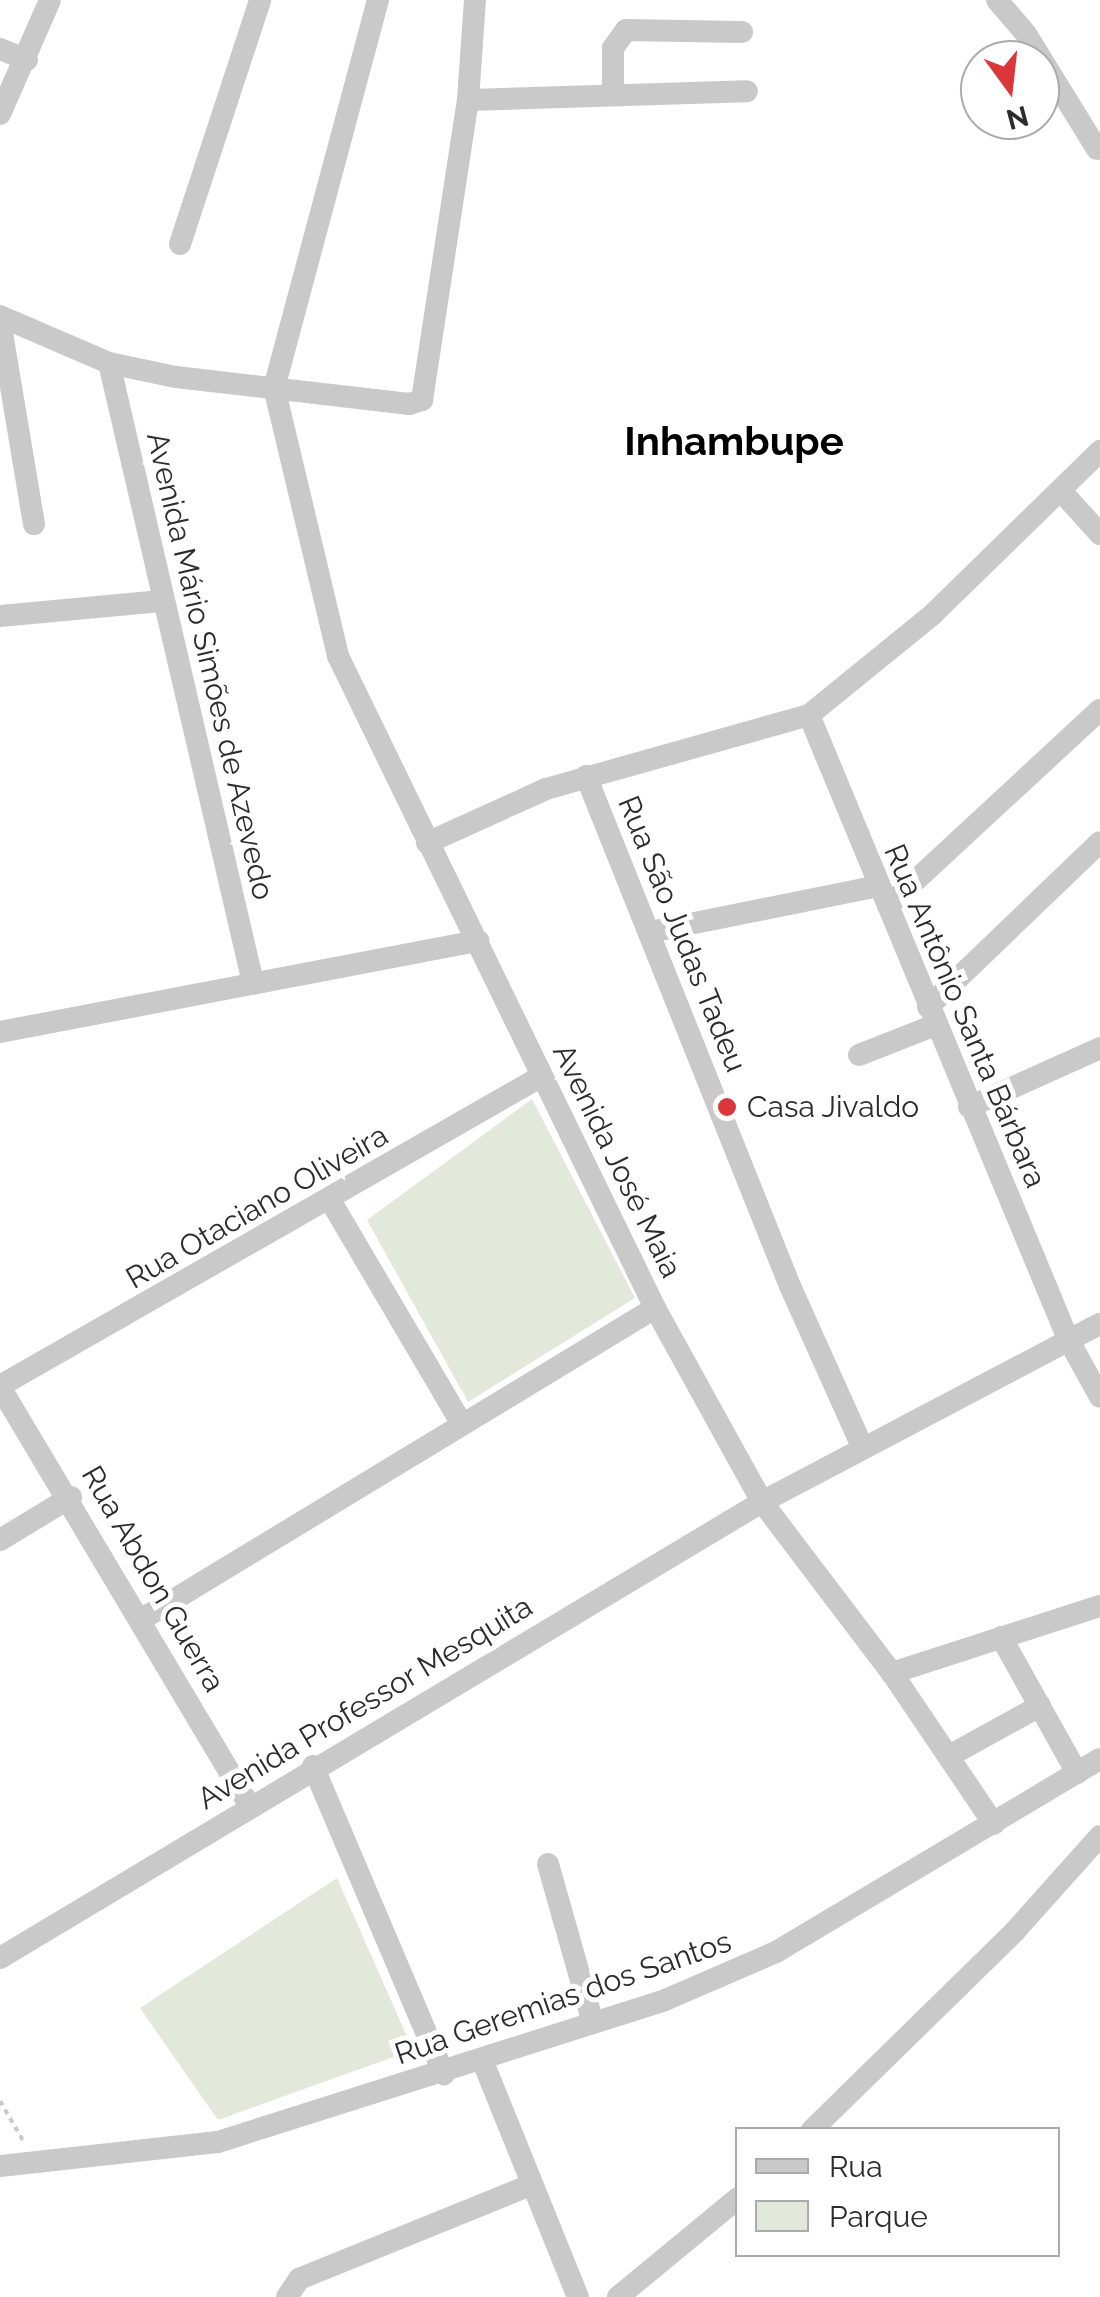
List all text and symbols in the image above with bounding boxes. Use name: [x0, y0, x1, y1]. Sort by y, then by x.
north arrow: [960, 40, 1060, 140]
text: N: [1003, 99, 1032, 136]
district label: Inhambupe: [624, 417, 844, 465]
street label: Avenida Mário Simões de Azevedo: [139, 428, 281, 904]
street label: Rua São Judas Tadeu: [610, 790, 754, 1078]
street label: Rua Antônio Santa Bárbara: [876, 838, 1054, 1194]
street label: Avenida José Maia: [545, 1038, 689, 1284]
place label: Casa Jivaldo: [747, 1089, 920, 1125]
marker: Casa Jivaldo: [716, 1096, 738, 1118]
street label: Rua Otaciano Oliveira: [120, 1117, 394, 1297]
street label: Rua Abdon Guerra: [73, 1459, 233, 1699]
street label: Avenida Professor Mesquita: [191, 1588, 539, 1818]
street label: Rua Geremias dos Santos: [390, 1923, 736, 2073]
legend: [735, 2127, 1060, 2257]
text: Rua: [829, 2149, 883, 2184]
text: Parque: [829, 2199, 928, 2234]

